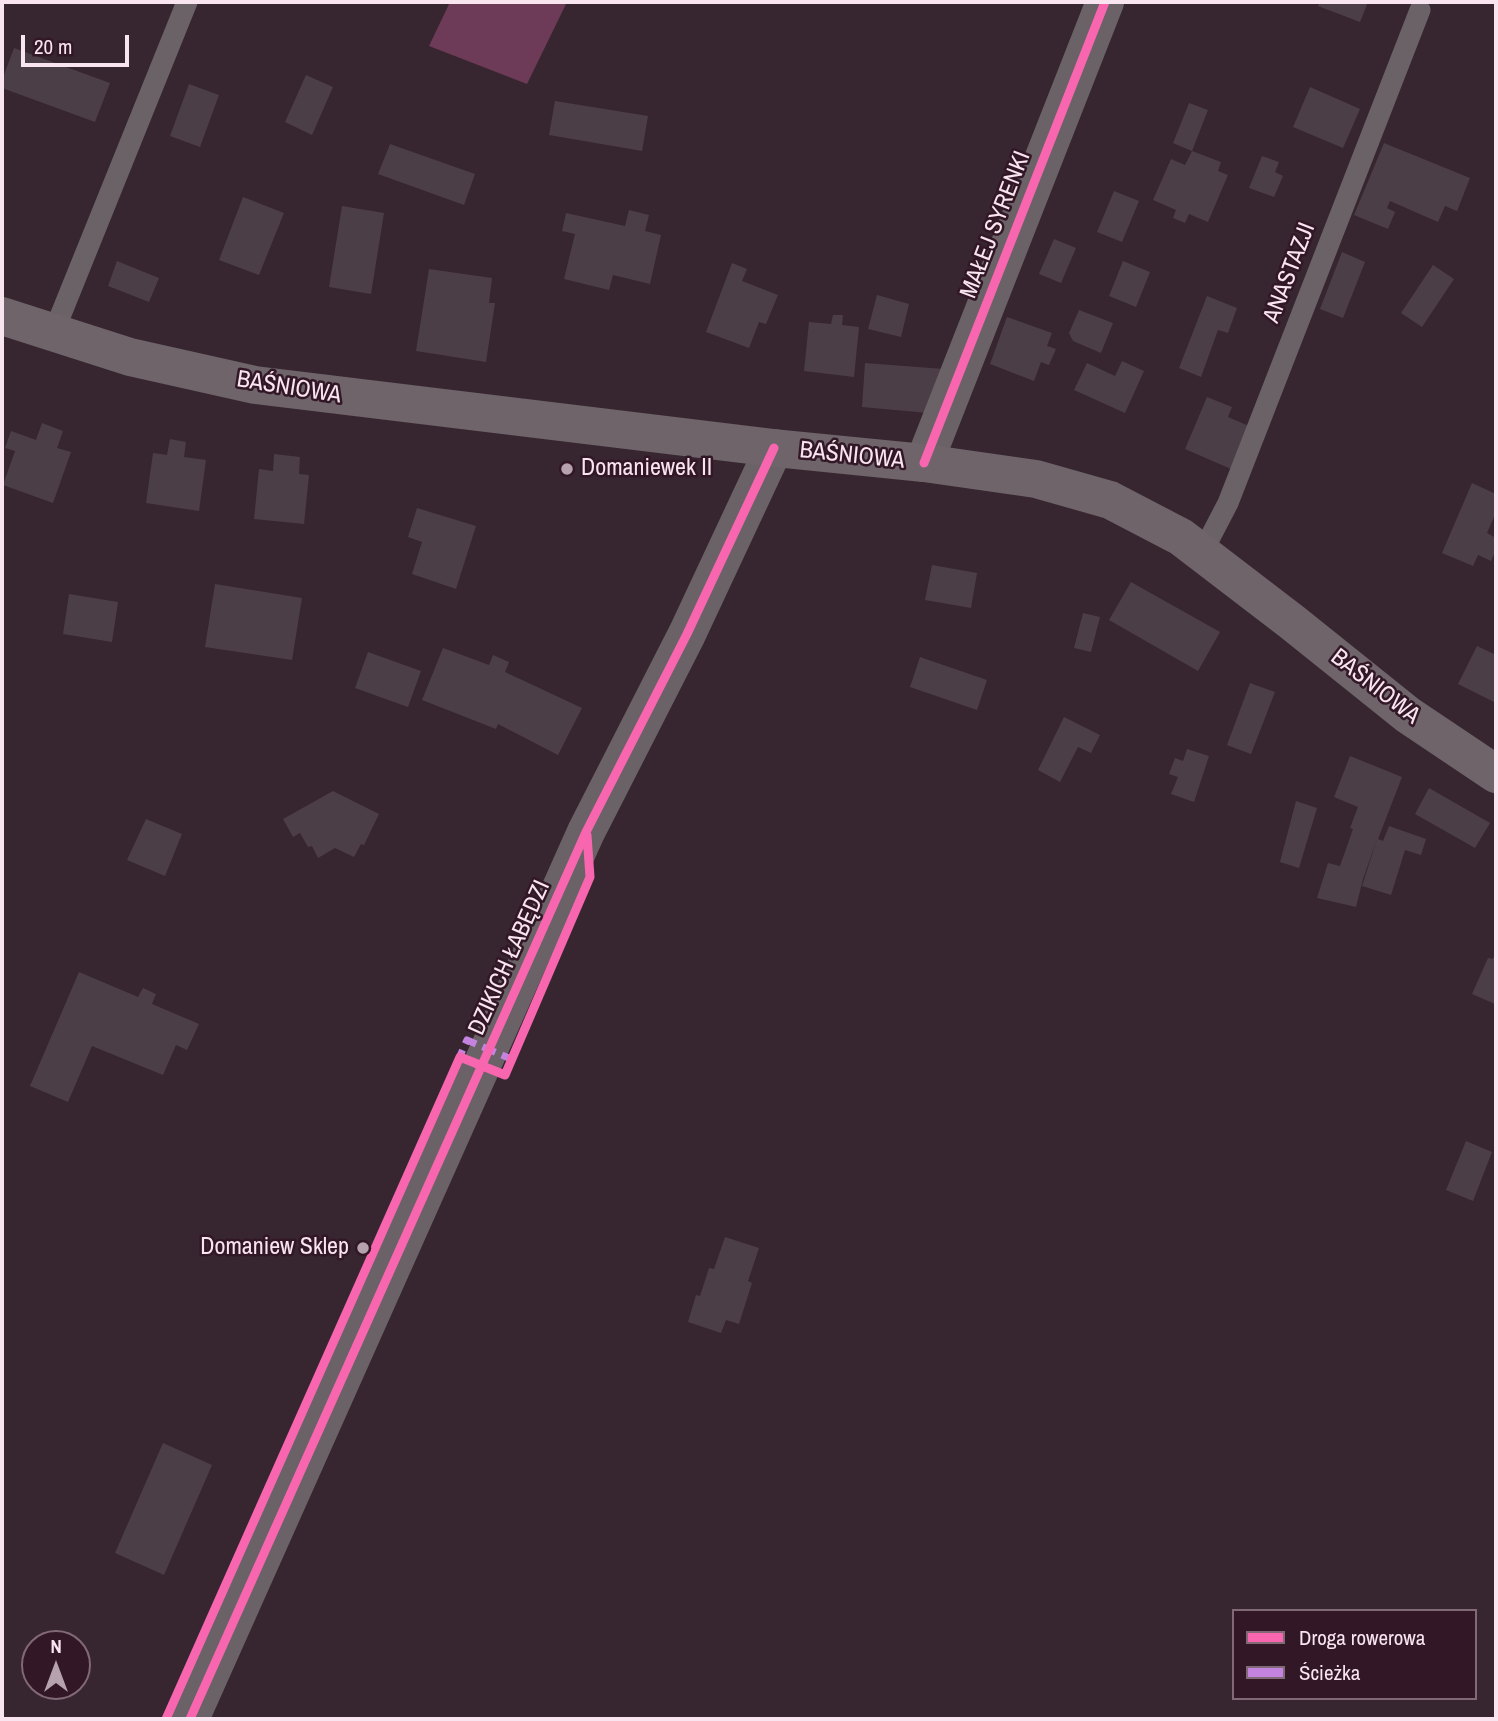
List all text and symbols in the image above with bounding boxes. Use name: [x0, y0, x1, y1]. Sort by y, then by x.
scale bar: [24, 21, 133, 65]
text: 20 m: [34, 32, 72, 61]
street label: MAŁEJ SYRENKI: [955, 147, 1037, 303]
street label: ANASTAZJI: [1258, 219, 1322, 327]
street label: BAŚNIOWA: [235, 366, 343, 410]
street label: BAŚNIOWA: [798, 436, 906, 476]
place label: Domaniewek II: [581, 455, 712, 483]
marker: Domaniewek II: [559, 461, 575, 477]
street label: BAŚNIOWA: [1325, 643, 1425, 731]
street label: DZIKICH ŁABĘDZI: [463, 876, 557, 1040]
place label: Domaniew Sklep: [200, 1234, 349, 1262]
marker: Domaniew Sklep: [355, 1240, 371, 1256]
legend: [1232, 1609, 1477, 1700]
text: Droga rowerowa: [1299, 1623, 1425, 1652]
north arrow: [21, 1630, 91, 1700]
text: N: [50, 1633, 62, 1659]
text: Ścieżka: [1299, 1658, 1360, 1687]

